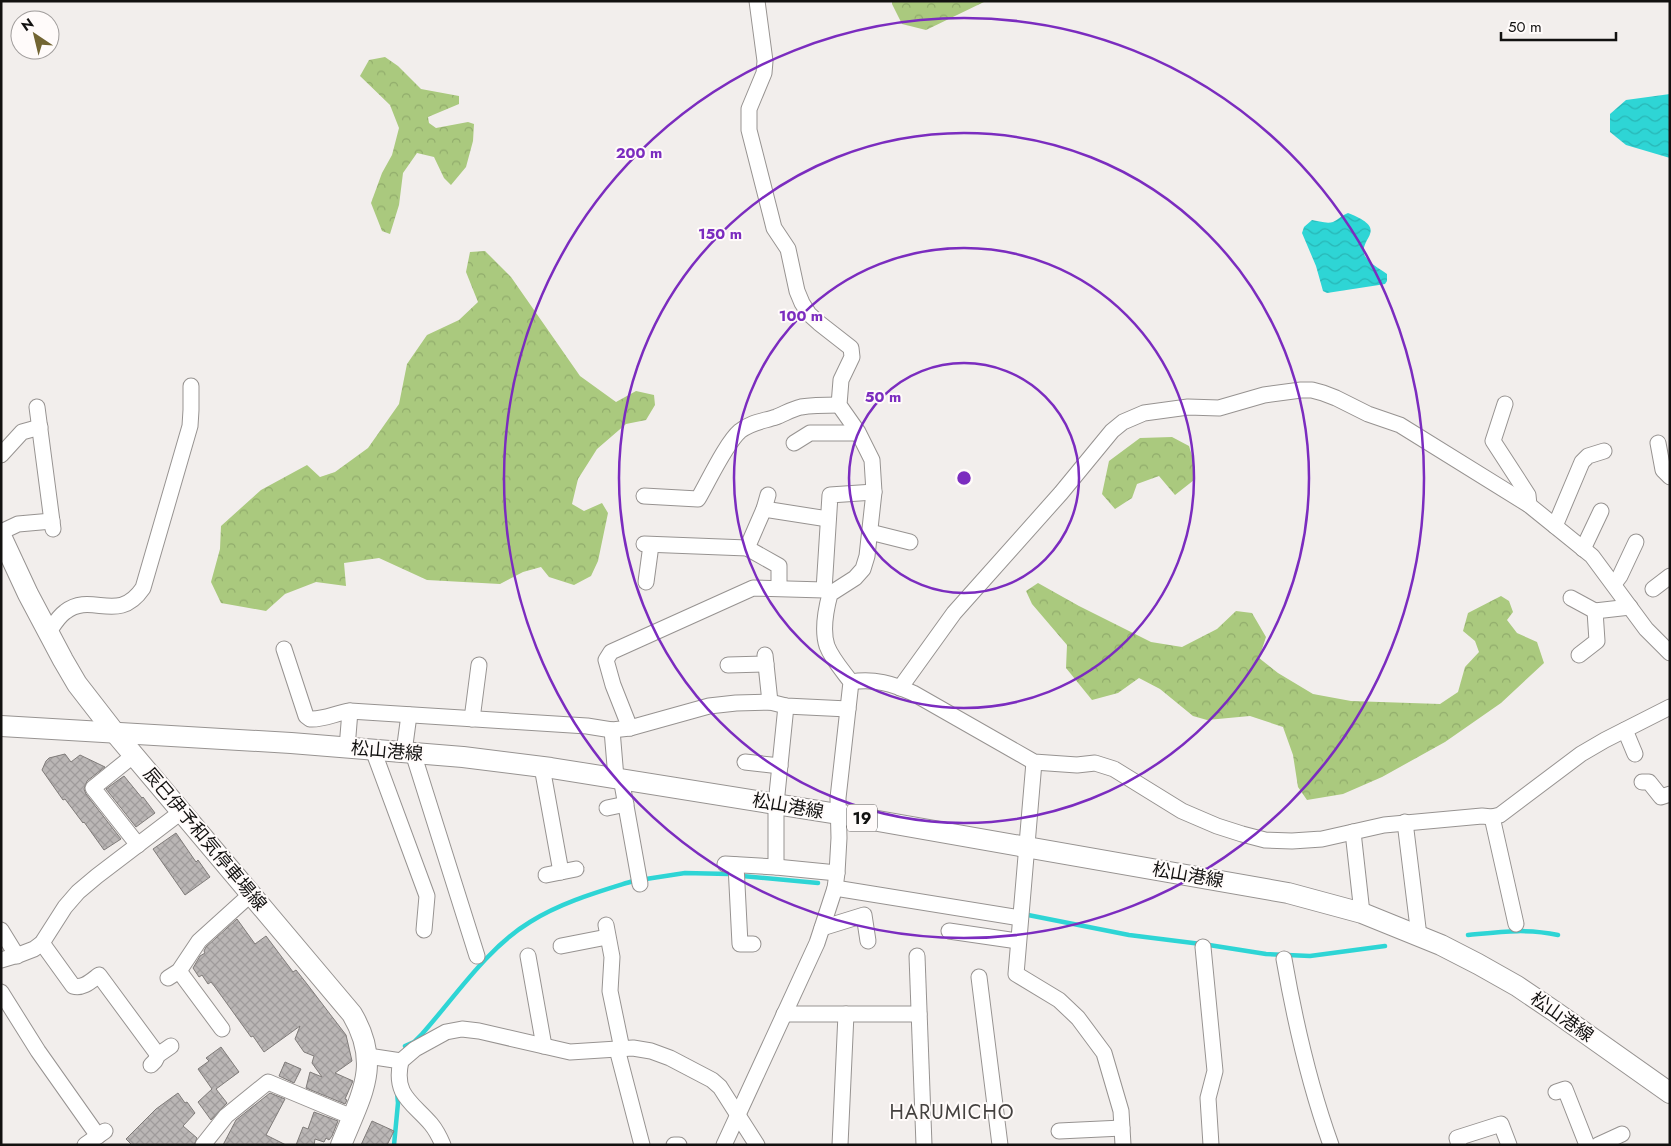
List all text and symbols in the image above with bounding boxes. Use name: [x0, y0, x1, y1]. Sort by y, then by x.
north arrow: [10, 10, 60, 60]
scale bar: [1501, 10, 1616, 42]
text: N: [17, 13, 38, 36]
text: 50 m: [1508, 16, 1542, 38]
text: 200 m: [616, 142, 662, 164]
text: 150 m: [698, 223, 742, 245]
text: 100 m: [779, 305, 823, 327]
text: 50 m: [865, 386, 901, 408]
centre of rings: [955, 469, 973, 487]
street label: 松山港線: [350, 735, 424, 767]
street label: 辰巳伊予和気停車場線: [137, 762, 273, 916]
street label: 松山港線: [750, 787, 826, 825]
road number: 19: [847, 804, 877, 831]
street label: 松山港線: [1150, 856, 1226, 894]
street label: 松山港線: [1525, 986, 1599, 1048]
district label: HARUMICHO: [889, 1098, 1015, 1127]

